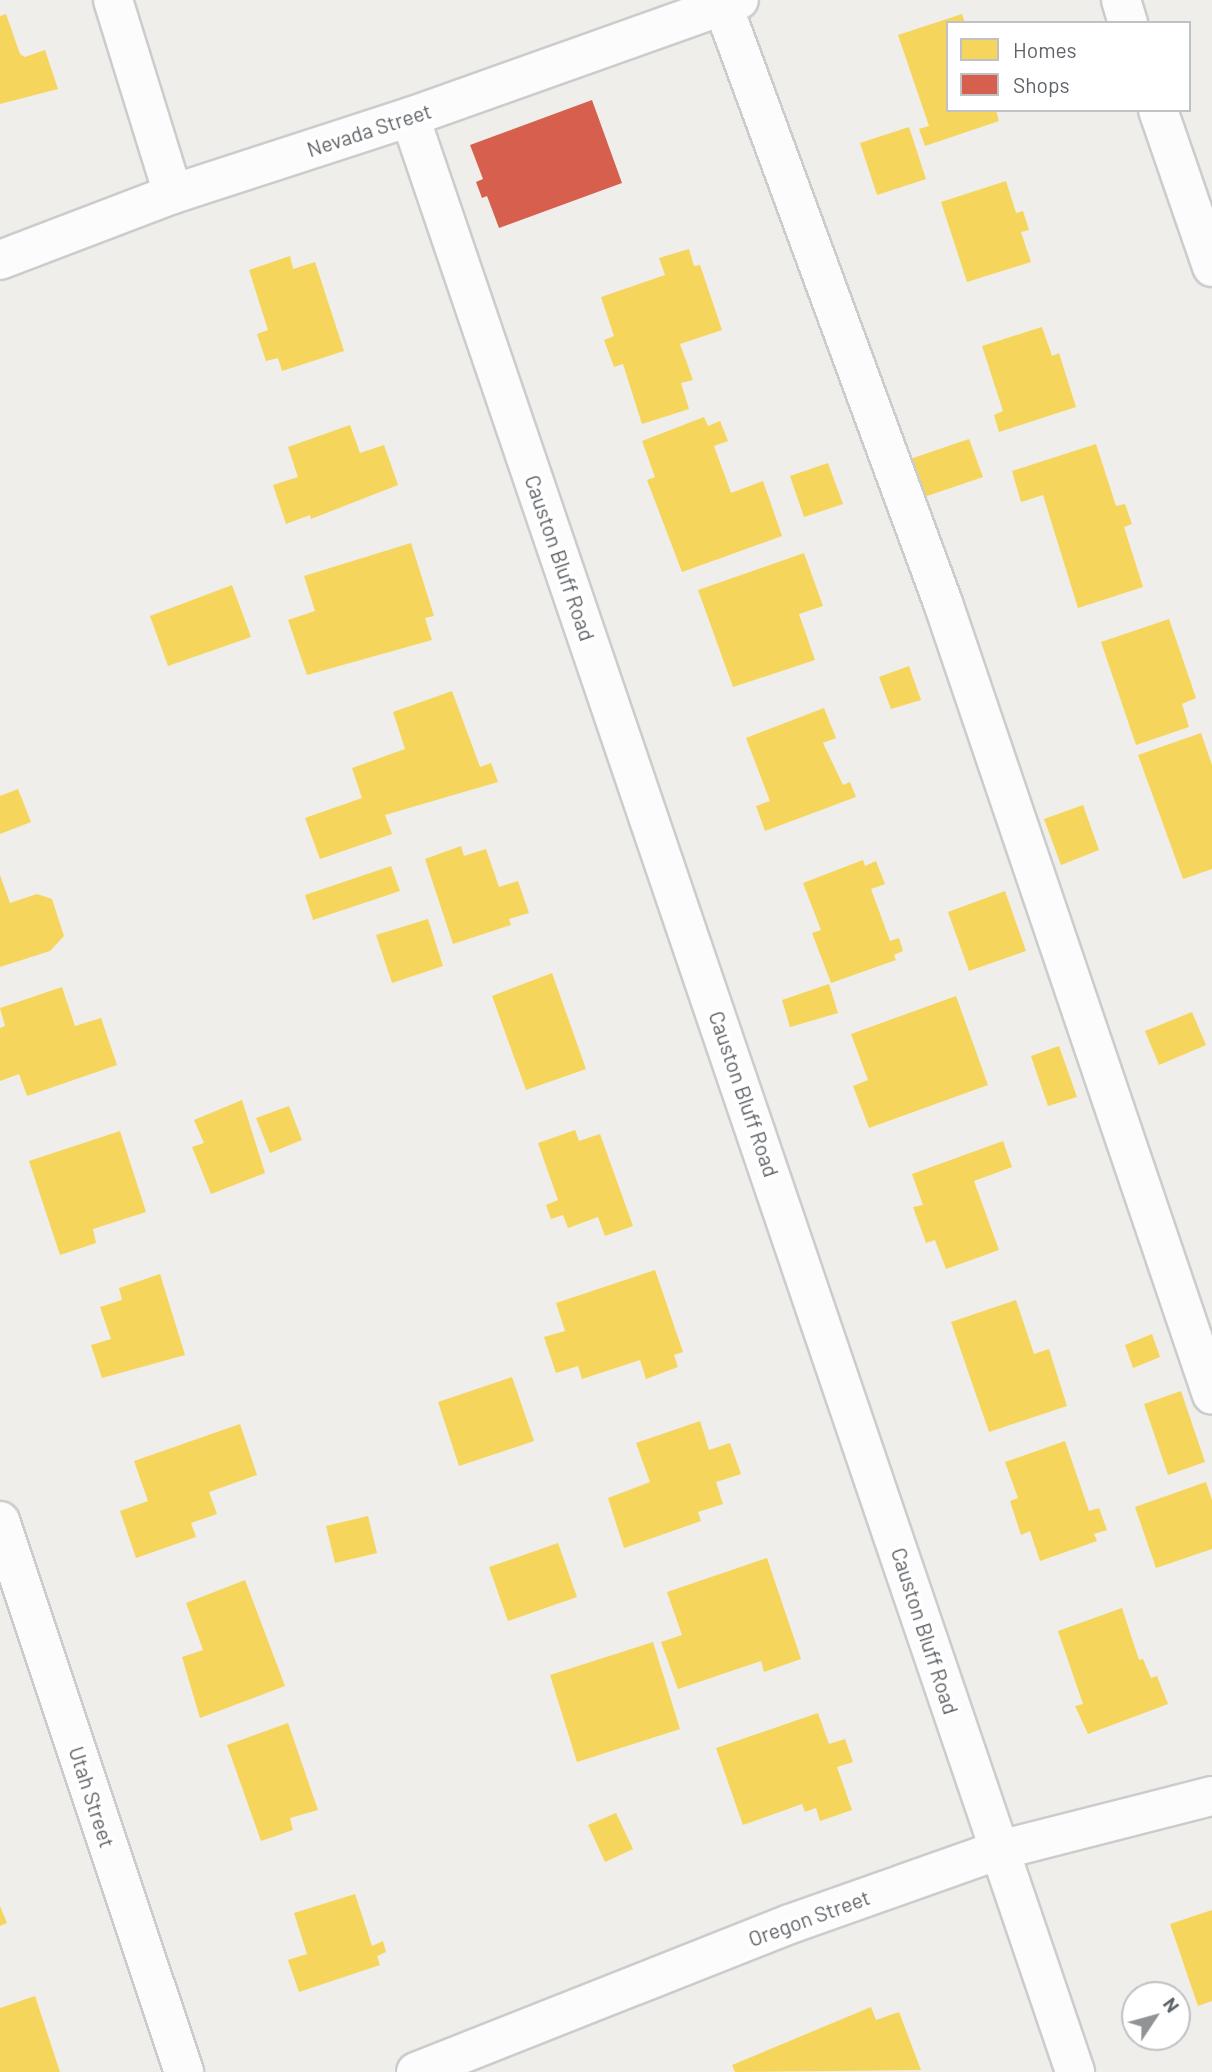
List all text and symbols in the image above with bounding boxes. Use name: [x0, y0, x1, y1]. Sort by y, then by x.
legend: [946, 21, 1191, 112]
text: Homes: [1013, 37, 1077, 62]
text: Shops: [1013, 72, 1070, 97]
street label: Nevada Street: [304, 98, 434, 162]
street label: Causton Bluff Road: [520, 472, 600, 644]
street label: Causton Bluff Road: [704, 1008, 784, 1180]
street label: Causton Bluff Road: [886, 1544, 964, 1718]
street label: Utah Street: [64, 1743, 120, 1851]
street label: Oregon Street: [745, 1884, 873, 1952]
north arrow: [1121, 1981, 1191, 2051]
text: N: [1159, 1993, 1185, 2016]

